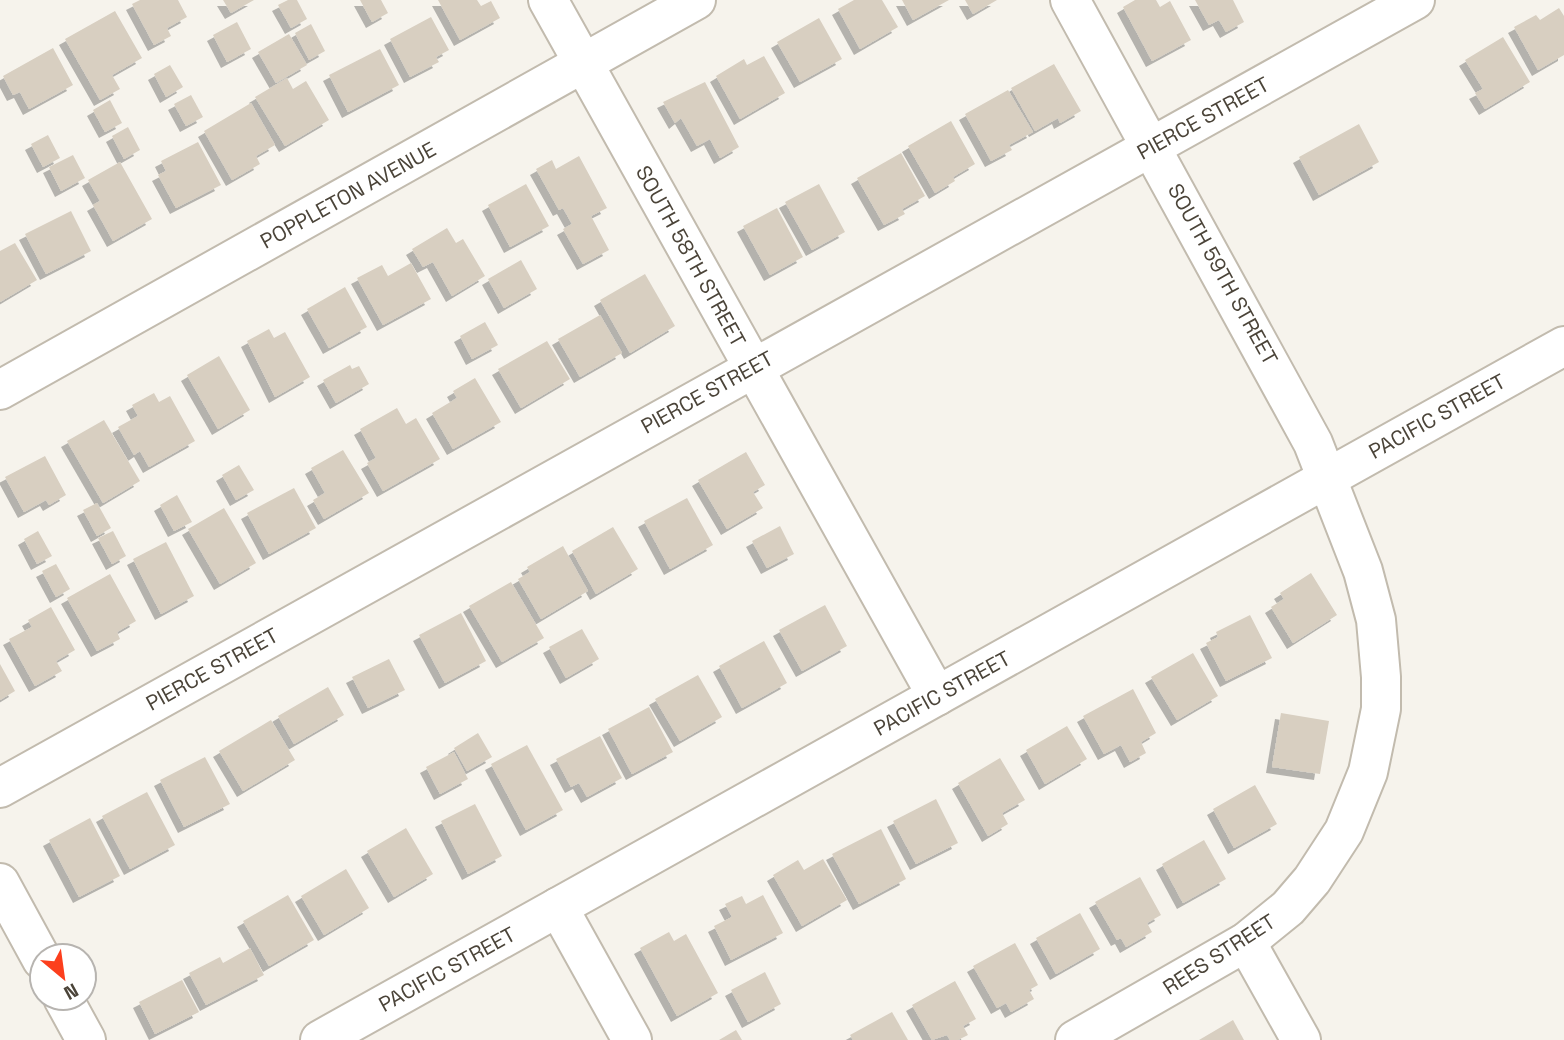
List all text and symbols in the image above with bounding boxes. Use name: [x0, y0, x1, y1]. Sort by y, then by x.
street label: PIERCE STREET: [1132, 70, 1274, 166]
street label: POPPLETON AVENUE: [255, 136, 441, 254]
street label: SOUTH 58TH STREET: [630, 160, 752, 352]
street label: SOUTH 59TH STREET: [1162, 179, 1284, 369]
street label: PIERCE STREET: [636, 344, 778, 440]
street label: PACIFIC STREET: [1364, 367, 1510, 465]
street label: PIERCE STREET: [141, 621, 283, 717]
street label: PACIFIC STREET: [869, 644, 1015, 742]
street label: REES STREET: [1158, 908, 1280, 1000]
street label: PACIFIC STREET: [374, 920, 520, 1018]
north arrow: [28, 942, 98, 1012]
text: N: [59, 977, 83, 1005]

